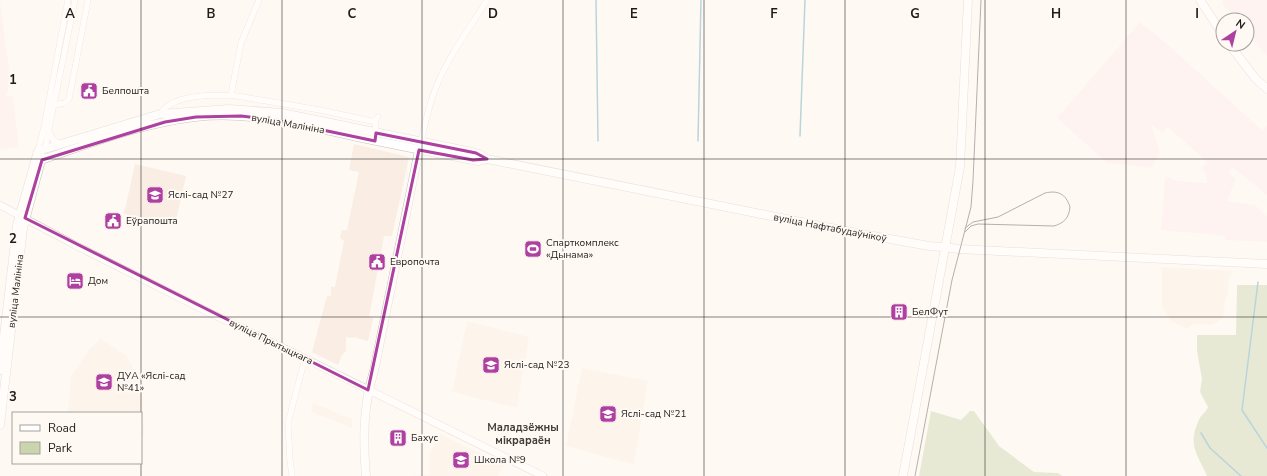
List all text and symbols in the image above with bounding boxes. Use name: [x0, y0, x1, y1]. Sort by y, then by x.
text: A: [65, 5, 75, 23]
text: B: [207, 5, 216, 23]
text: C: [348, 5, 357, 23]
text: D: [488, 5, 498, 23]
text: E: [630, 5, 638, 23]
text: F: [770, 5, 778, 23]
text: G: [910, 5, 920, 23]
text: H: [1051, 5, 1061, 23]
text: I: [1195, 5, 1199, 23]
north arrow: [1215, 12, 1255, 52]
text: N: [1233, 16, 1248, 33]
text: 1: [9, 71, 17, 89]
public building icon: Белпошта: [79, 81, 99, 101]
place label: Белпошта: [102, 84, 149, 98]
street label: вуліца Малініна: [250, 111, 326, 137]
school or university icon: Яслі-сад №27: [145, 185, 165, 205]
place label: Яслі-сад №27: [168, 188, 233, 202]
street label: вуліца Нафтабудаўнікоў: [772, 210, 888, 246]
public building icon: Еўрапошта: [103, 211, 123, 231]
place label: Еўрапошта: [126, 214, 178, 228]
text: 2: [9, 230, 17, 248]
place label: Спарткомплекс «Дынама»: [546, 236, 619, 262]
sports icon: Спарткомплекс «Дынама»: [523, 239, 543, 259]
public building icon: Европочта: [367, 252, 387, 272]
street label: вуліца Малініна: [5, 253, 27, 329]
place label: Европочта: [390, 255, 440, 269]
hotel icon: Дом: [65, 271, 85, 291]
place label: Дом: [88, 274, 108, 288]
building icon: БелФут: [889, 302, 909, 322]
place label: БелФут: [912, 305, 948, 319]
street label: вуліца Прытыцкага: [227, 316, 315, 368]
school or university icon: Яслі-сад №23: [481, 355, 501, 375]
place label: Яслі-сад №23: [504, 358, 569, 372]
place label: ДУА «Яслі-сад №41»: [117, 369, 186, 395]
school or university icon: ДУА «Яслі-сад №41»: [94, 372, 114, 392]
text: 3: [9, 388, 17, 406]
school or university icon: Яслі-сад №21: [598, 404, 618, 424]
place label: Яслі-сад №21: [621, 407, 686, 421]
legend: [12, 412, 142, 464]
text: Road: [48, 420, 76, 436]
district label: Маладзёжны мікрараён: [487, 420, 559, 448]
building icon: Бахус: [388, 428, 408, 448]
place label: Бахус: [411, 431, 438, 445]
text: Park: [48, 440, 73, 456]
school or university icon: Школа №9: [451, 450, 471, 470]
place label: Школа №9: [474, 453, 526, 467]

